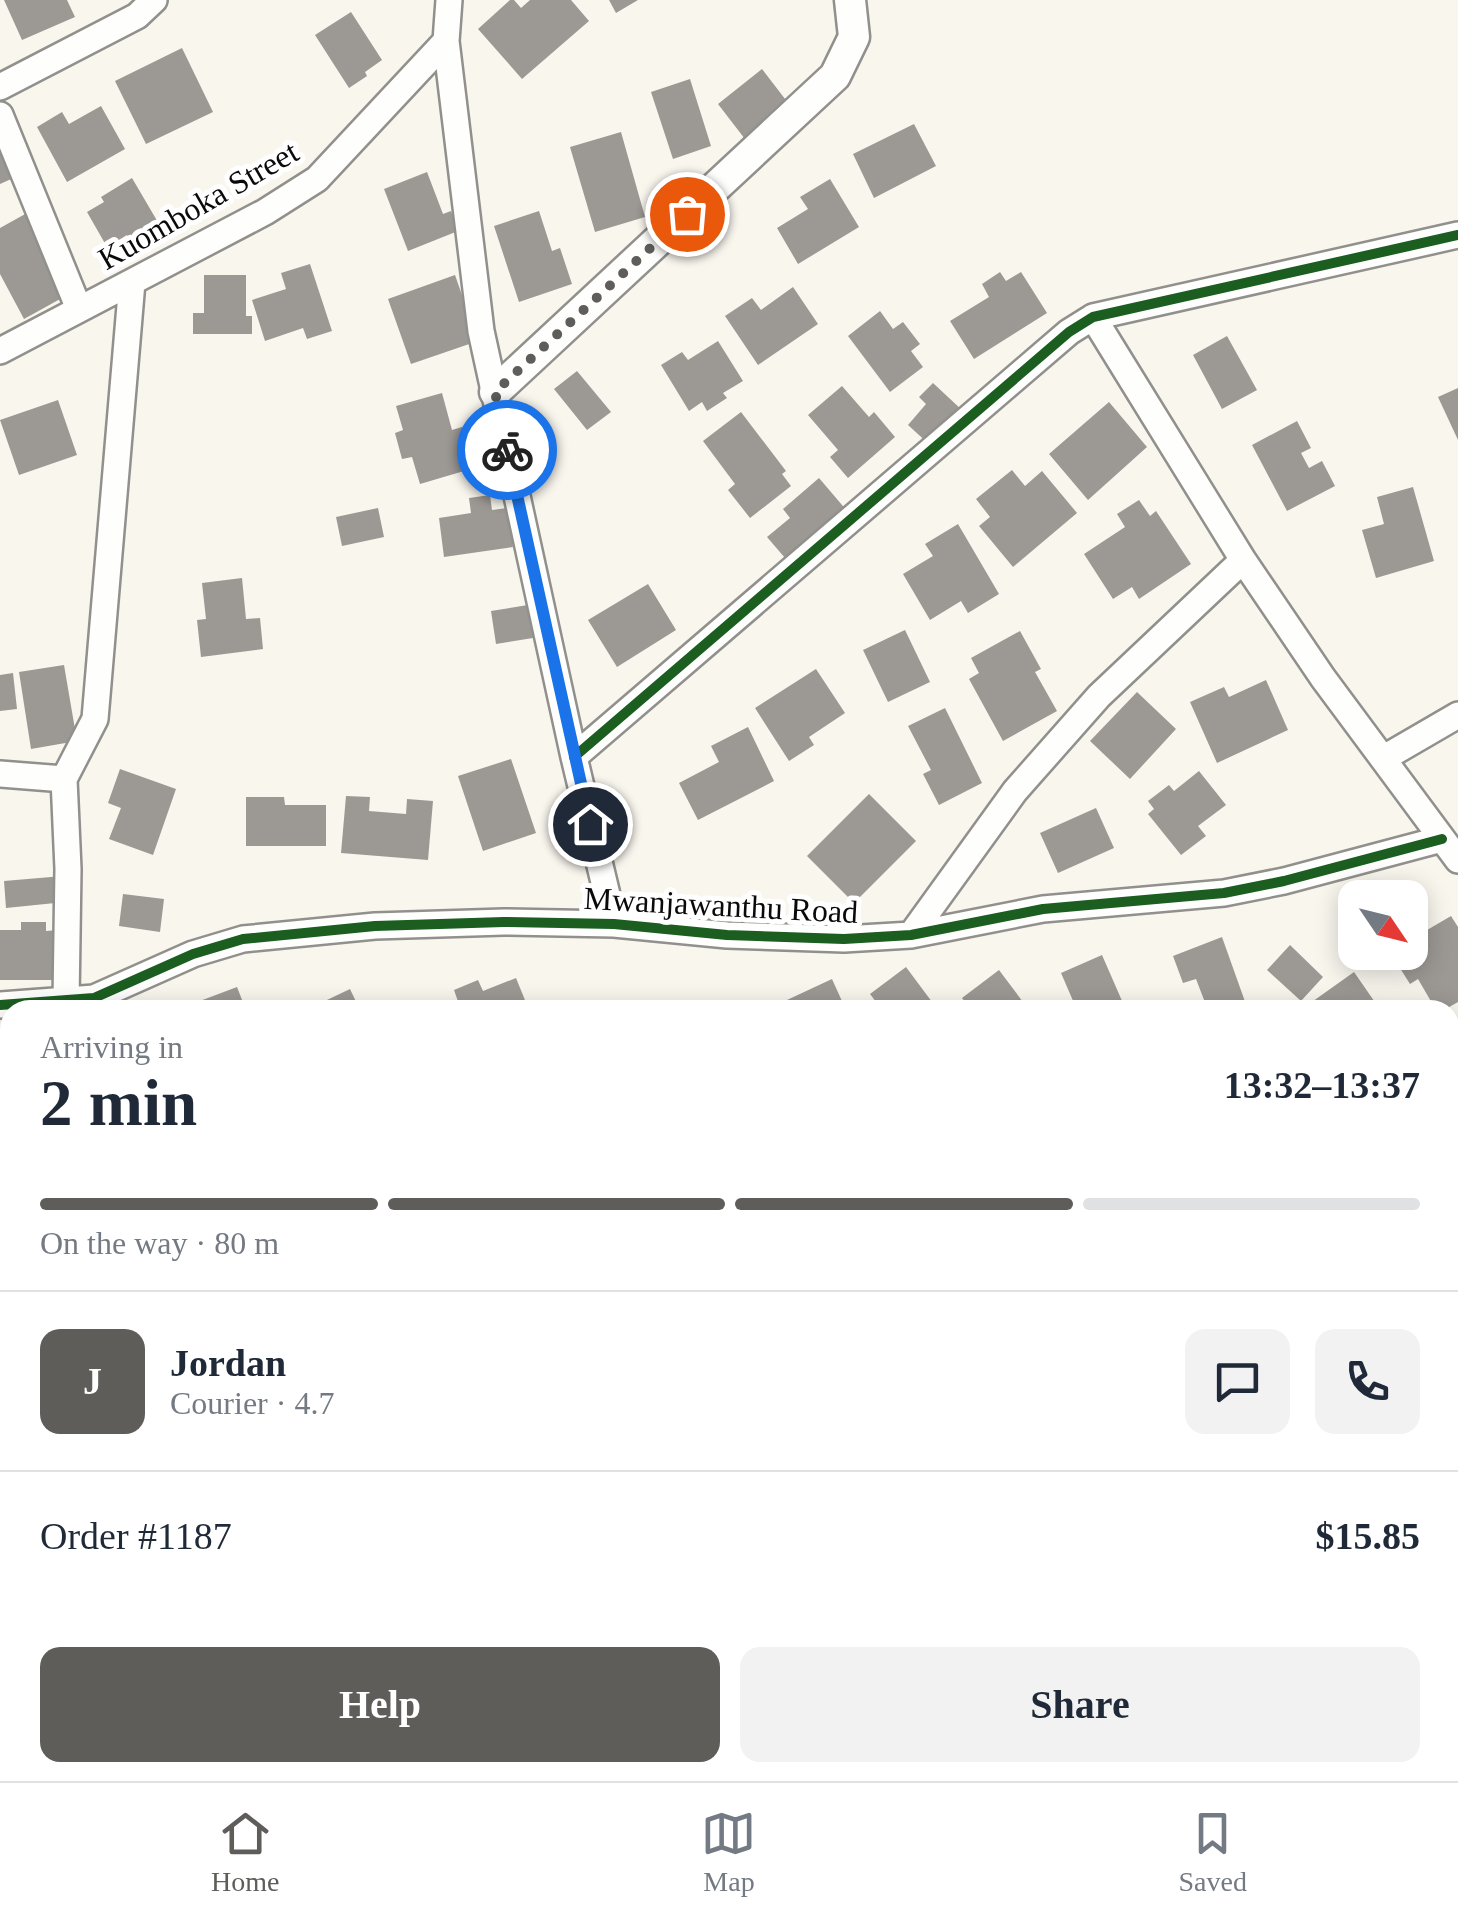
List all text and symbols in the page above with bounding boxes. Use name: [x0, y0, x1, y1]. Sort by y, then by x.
street label: Kuomboka Street: [92, 133, 304, 277]
pin: [645, 172, 730, 257]
icon: bag: [660, 187, 715, 242]
courier: [457, 400, 557, 500]
icon: bike: [480, 423, 535, 478]
pin: [548, 782, 633, 867]
icon: home: [563, 797, 618, 852]
street label: Mwanjawanthu Road: [583, 880, 859, 930]
north arrow: [1338, 880, 1428, 970]
map controls: [1338, 880, 1428, 970]
text: Arriving in: [40, 1029, 183, 1065]
text: 13:32–13:37: [1224, 1064, 1420, 1106]
text: 2 min: [40, 1067, 197, 1139]
text: On the way · 80 m: [40, 1225, 279, 1261]
button: chat: [1185, 1329, 1290, 1434]
button: phone: [1315, 1329, 1420, 1434]
text: Jordan: [170, 1342, 286, 1384]
text: J: [83, 1360, 102, 1402]
text: Courier · 4.7: [170, 1385, 334, 1421]
text: Order #1187: [40, 1515, 232, 1557]
text: $15.85: [1316, 1515, 1420, 1557]
button: Help: [40, 1647, 720, 1762]
button: Share: [740, 1647, 1420, 1762]
tab: Home: [211, 1806, 279, 1898]
tab: Map: [701, 1806, 756, 1898]
tab: Saved: [1179, 1806, 1247, 1898]

